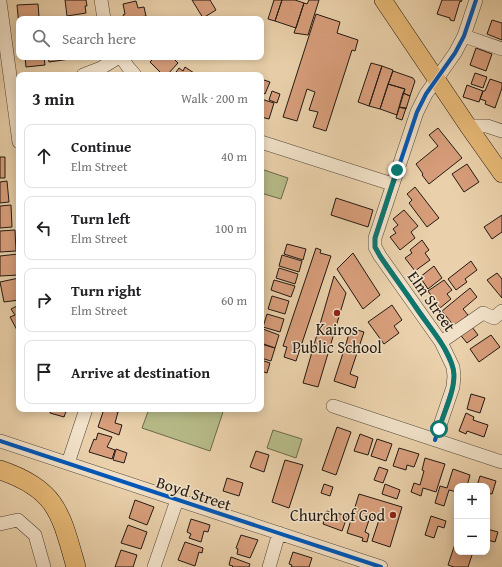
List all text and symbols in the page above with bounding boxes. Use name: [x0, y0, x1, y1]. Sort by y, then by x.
search box: [16, 16, 264, 60]
icon: search: [30, 27, 52, 49]
text: Search here: [62, 28, 136, 49]
text: 3 min: [32, 86, 74, 111]
text: Walk · 200 m: [181, 89, 248, 108]
text: Continue: [71, 136, 132, 157]
icon: ahead: [33, 145, 55, 167]
text: 40 m: [221, 147, 247, 166]
text: Elm Street: [71, 157, 128, 176]
route end: [388, 161, 406, 179]
text: Turn left: [71, 208, 130, 229]
icon: left: [33, 217, 55, 239]
text: 100 m: [215, 219, 247, 238]
text: Elm Street: [71, 229, 128, 248]
street label: Elm Street: [402, 266, 462, 337]
text: Turn right: [71, 280, 142, 301]
icon: right: [33, 289, 55, 311]
text: 60 m: [221, 291, 247, 310]
text: Elm Street: [71, 301, 128, 320]
marker: Kairos Public School: [332, 308, 342, 318]
place label: Kairos Public School: [292, 317, 382, 359]
icon: arrive: [33, 361, 55, 383]
text: Arrive at destination: [71, 362, 210, 383]
route start: [430, 420, 448, 438]
street label: Boyd Street: [153, 470, 235, 517]
map controls: [454, 483, 490, 555]
button: +: [454, 483, 490, 519]
place label: Church of God: [290, 503, 385, 527]
marker: Church of God: [388, 510, 398, 520]
button: −: [454, 519, 490, 555]

